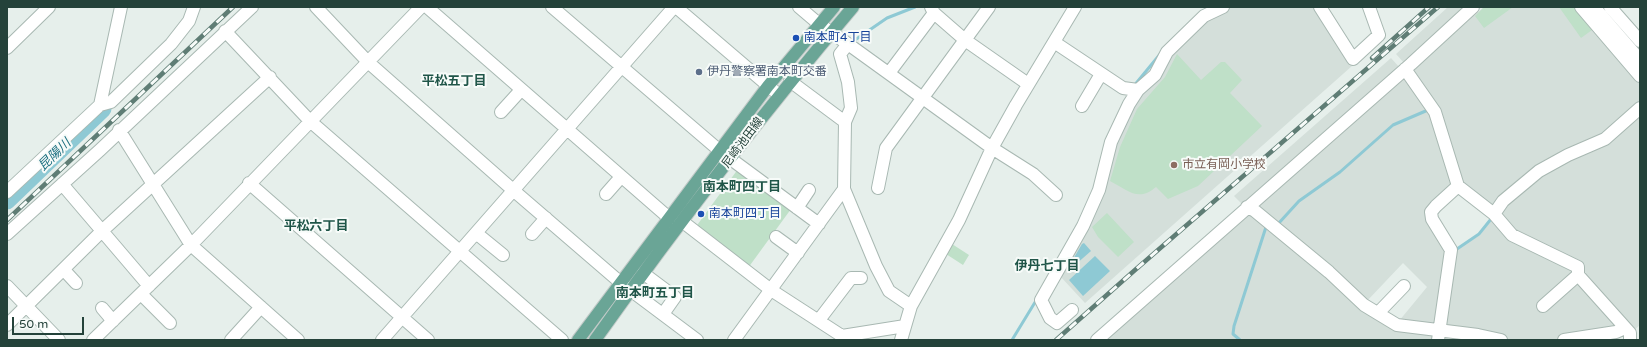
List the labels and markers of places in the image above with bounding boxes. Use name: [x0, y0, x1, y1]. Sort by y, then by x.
place label: 南本町4丁目: [804, 31, 872, 45]
marker: 南本町4丁目: [791, 33, 801, 43]
place label: 伊丹警察署南本町交番: [707, 65, 827, 79]
marker: 伊丹警察署南本町交番: [694, 67, 704, 77]
place label: 市立有岡小学校: [1182, 158, 1266, 172]
marker: 市立有岡小学校: [1169, 160, 1179, 170]
place label: 南本町四丁目: [709, 207, 781, 221]
marker: 南本町四丁目: [696, 209, 706, 219]

